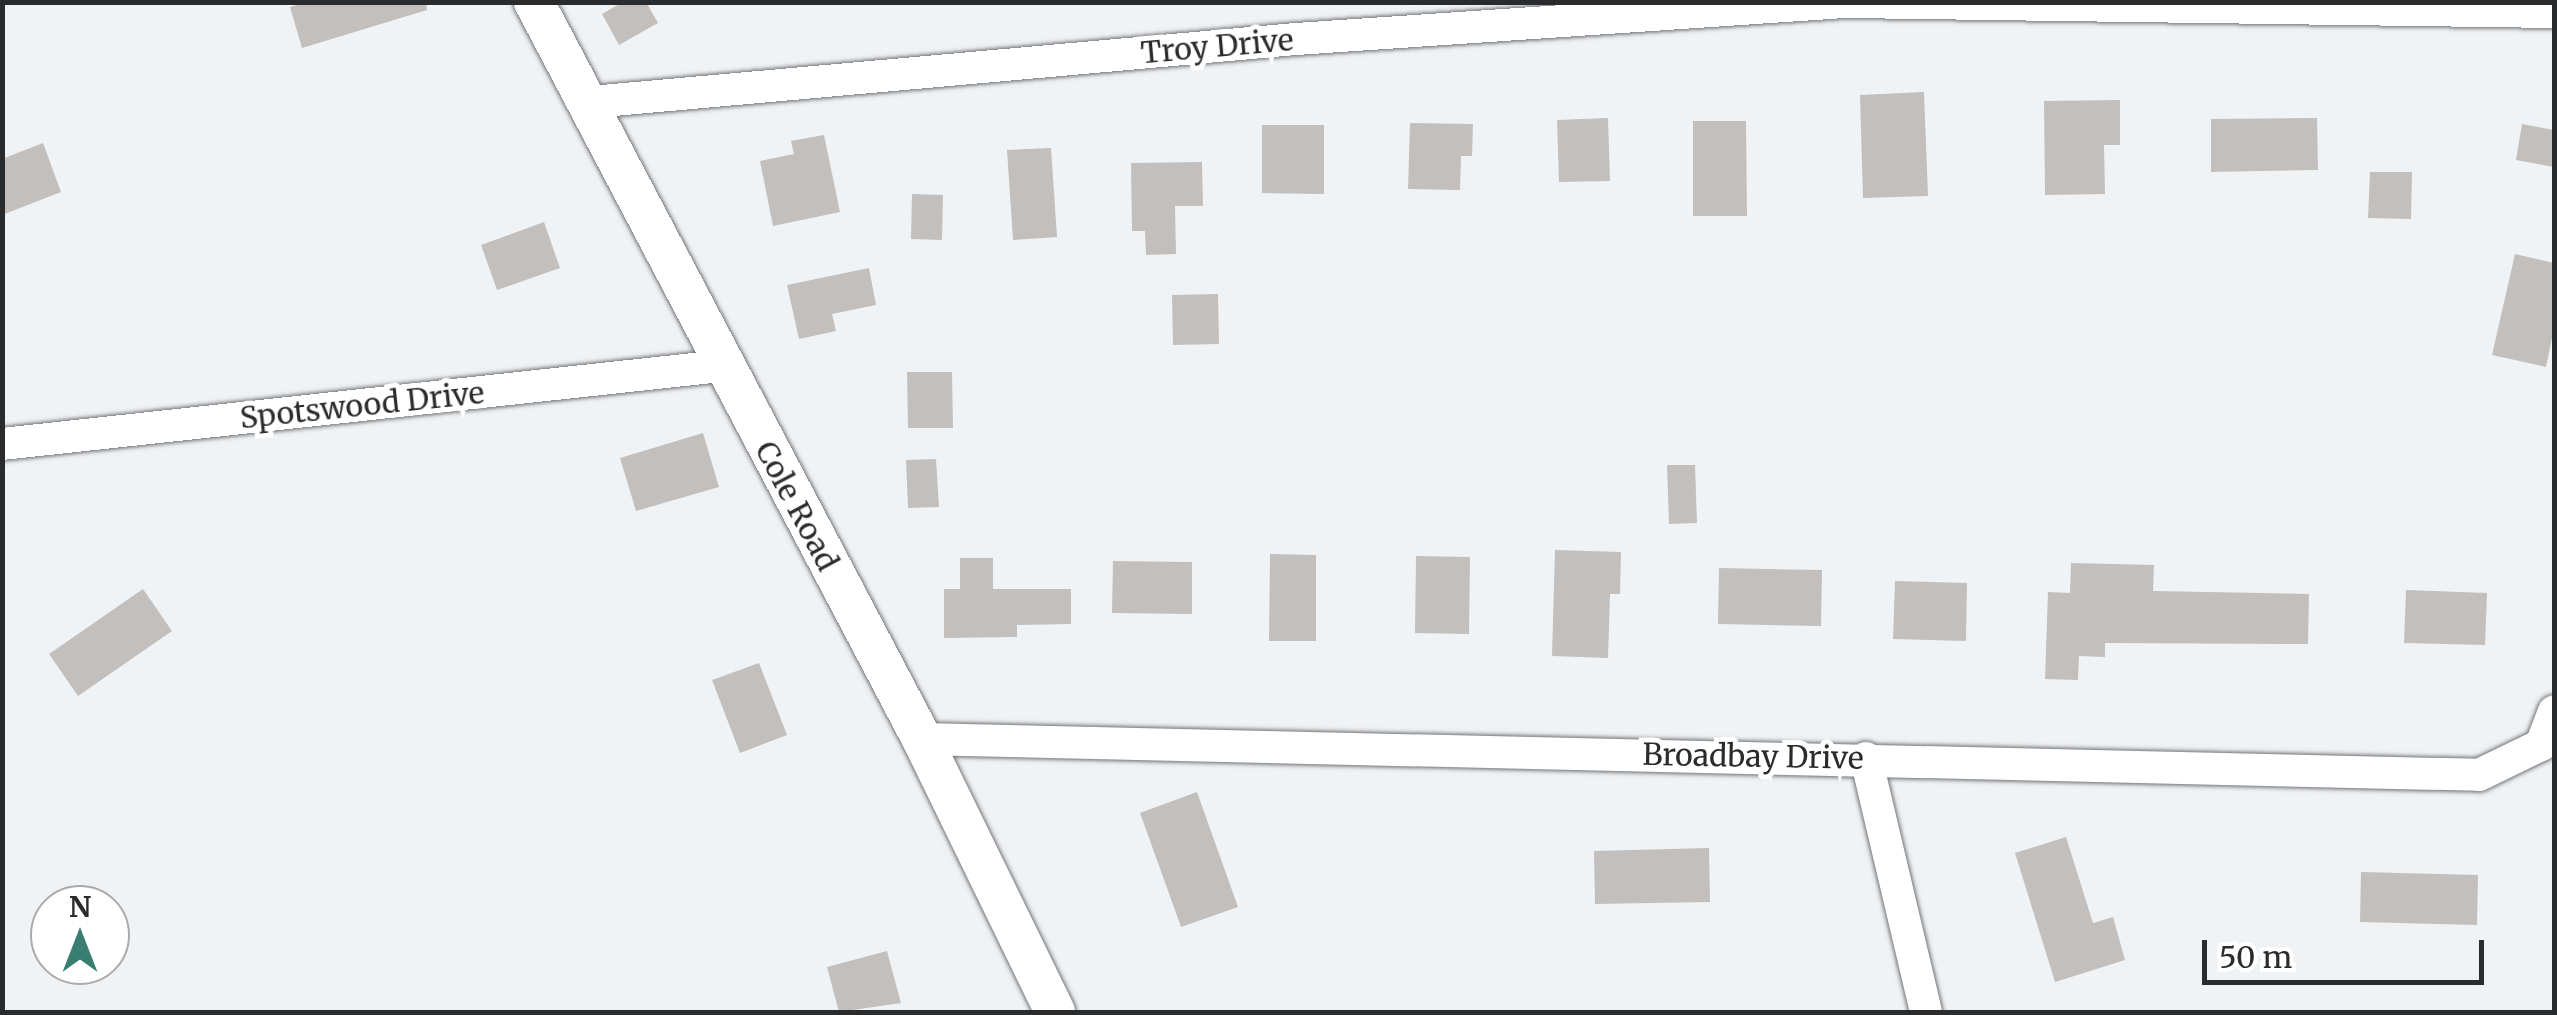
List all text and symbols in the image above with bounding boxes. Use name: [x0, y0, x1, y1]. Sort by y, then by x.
street label: Troy Drive: [1139, 21, 1295, 71]
street label: Spotswood Drive: [238, 374, 486, 436]
street label: Cole Road: [748, 435, 846, 577]
street label: Broadbay Drive: [1642, 736, 1864, 776]
north arrow: [30, 885, 130, 985]
text: N: [69, 889, 91, 925]
scale bar: [2207, 920, 2490, 982]
text: 50 m: [2219, 938, 2292, 976]

